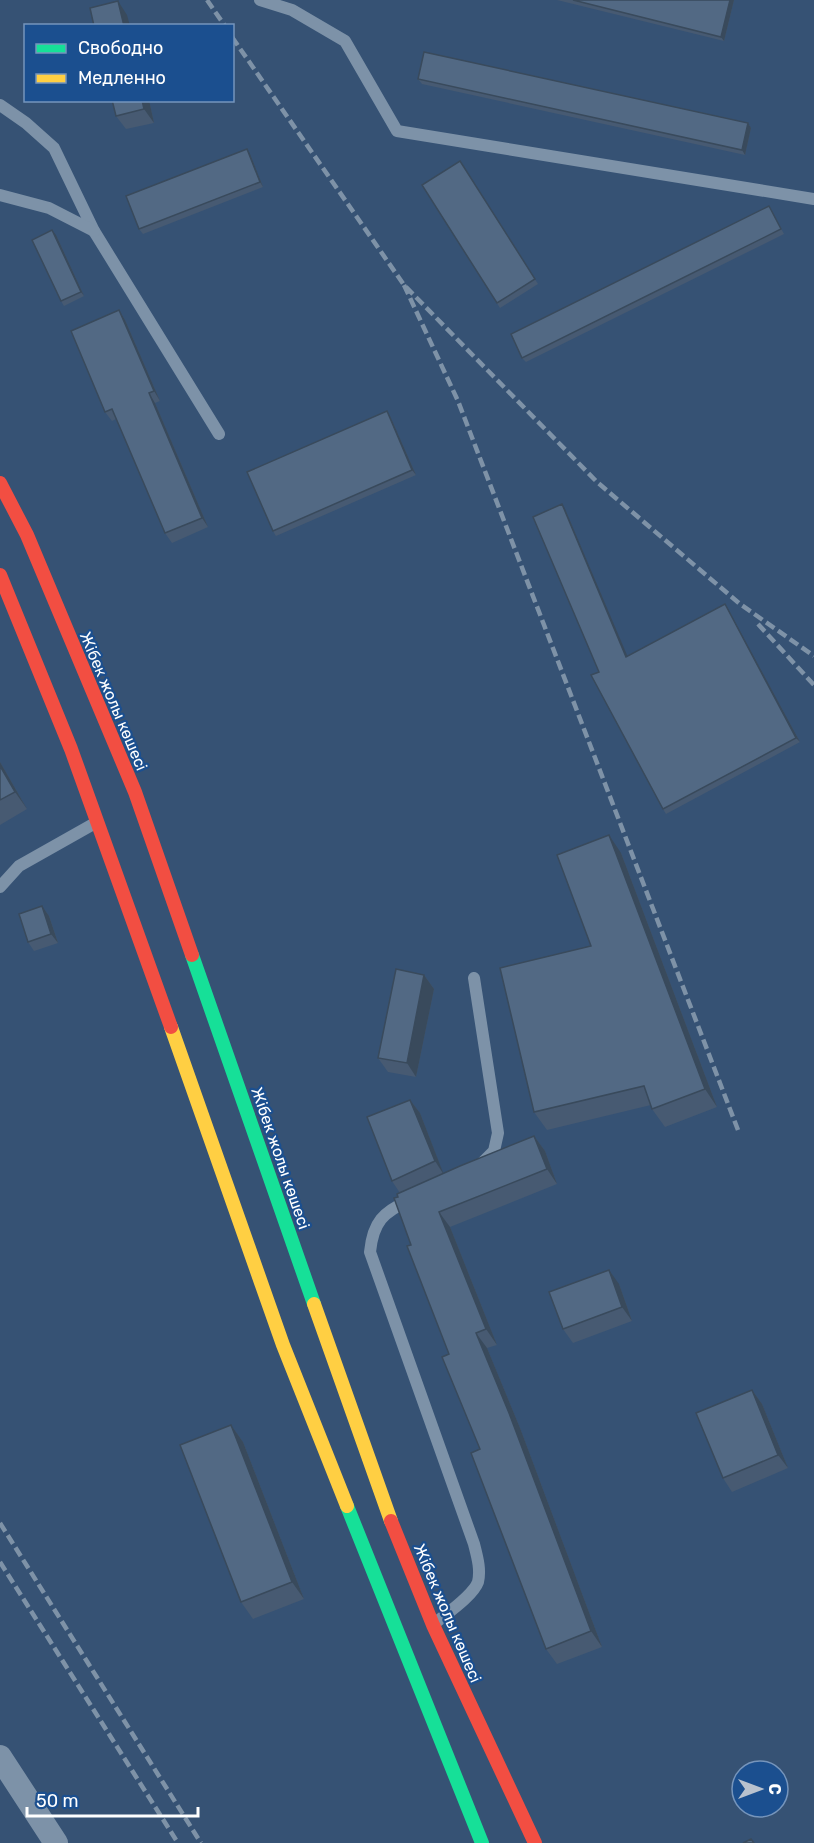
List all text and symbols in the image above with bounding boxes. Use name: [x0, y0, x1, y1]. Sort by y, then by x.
legend: [24, 24, 234, 102]
text: Свободно: [78, 37, 163, 59]
text: Медленно: [78, 67, 166, 89]
street label: Жібек жолы көшесі: [76, 629, 151, 773]
street label: Жібек жолы көшесі: [247, 1085, 314, 1232]
street label: Жібек жолы көшесі: [410, 1541, 485, 1685]
north arrow: [730, 1759, 790, 1819]
scale bar: [27, 1780, 198, 1818]
text: С: [765, 1783, 784, 1795]
text: 50 m: [36, 1790, 79, 1812]

